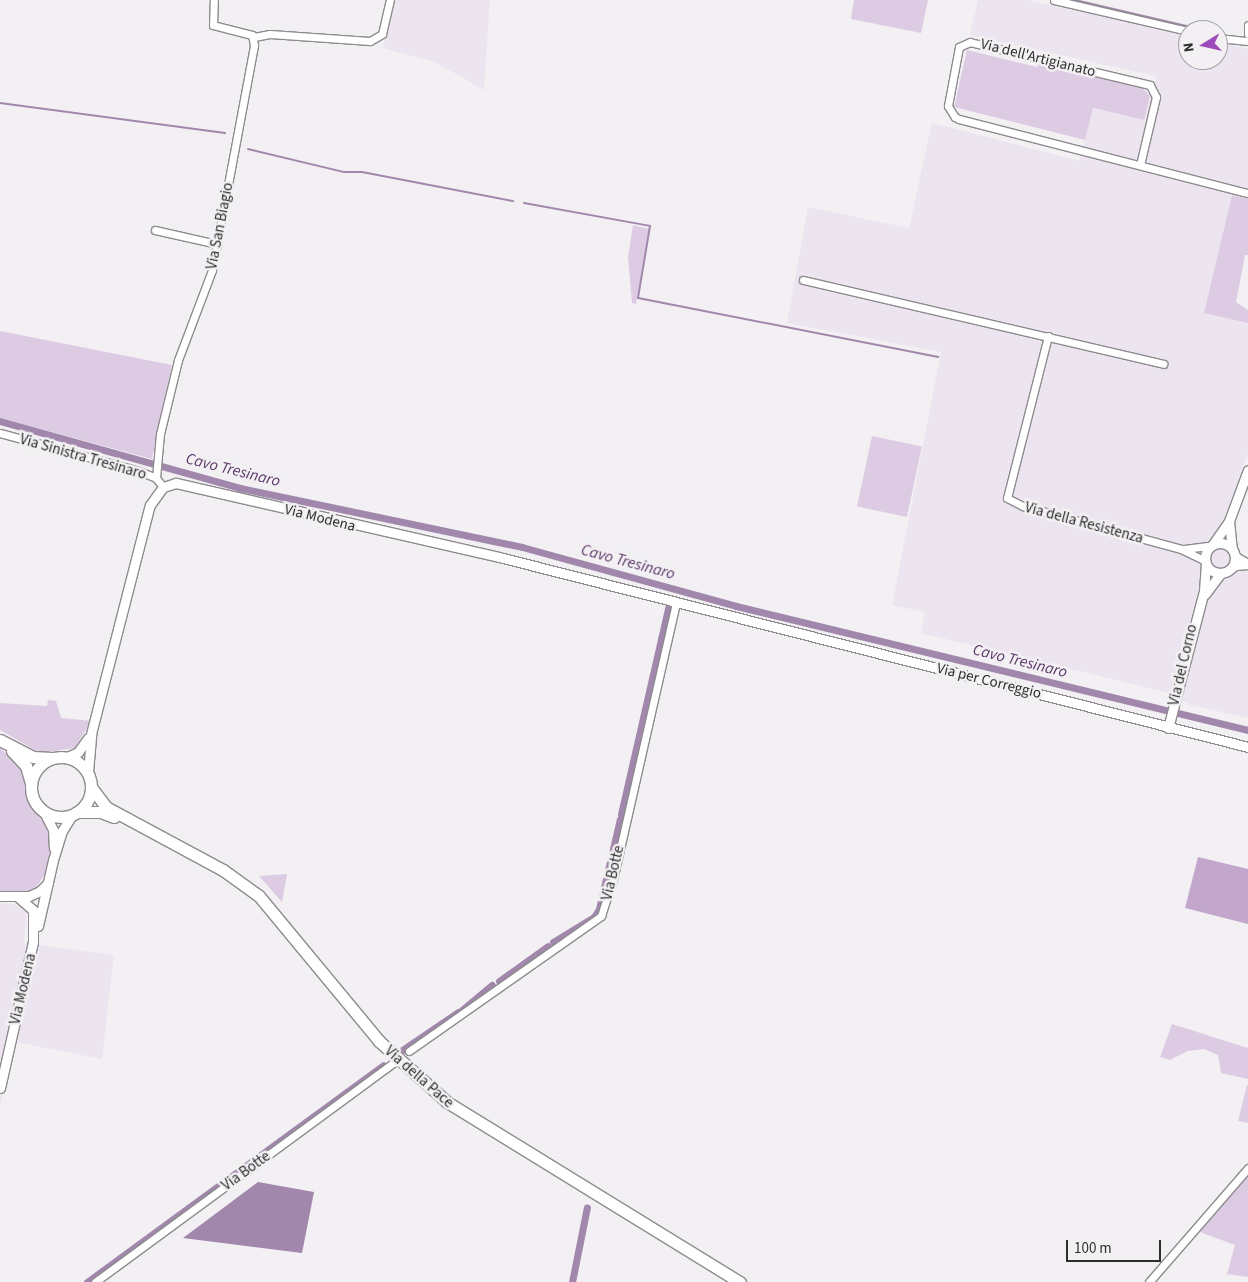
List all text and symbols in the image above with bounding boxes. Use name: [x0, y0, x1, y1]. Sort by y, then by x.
north arrow: [1178, 20, 1228, 70]
street label: Via dell'Artigianato: [979, 35, 1097, 81]
text: N: [1179, 41, 1200, 53]
street label: Via San Biagio: [203, 181, 237, 271]
street label: Via Sinistra Tresinaro: [18, 430, 148, 484]
water label: Cavo Tresinaro: [184, 449, 282, 491]
street label: Via della Resistenza: [1023, 499, 1145, 547]
street label: Via Modena: [283, 500, 357, 536]
water label: Cavo Tresinaro: [579, 540, 677, 584]
street label: Via del Corno: [1165, 623, 1201, 707]
water label: Cavo Tresinaro: [971, 640, 1069, 682]
street label: Via per Correggio: [935, 659, 1043, 703]
street label: Via Botte: [598, 844, 628, 902]
street label: Via Modena: [6, 952, 40, 1026]
street label: Via della Pace: [381, 1042, 457, 1112]
street label: Via Botte: [218, 1147, 274, 1195]
scale bar: [1068, 1230, 1163, 1262]
text: 100 m: [1074, 1238, 1112, 1259]

